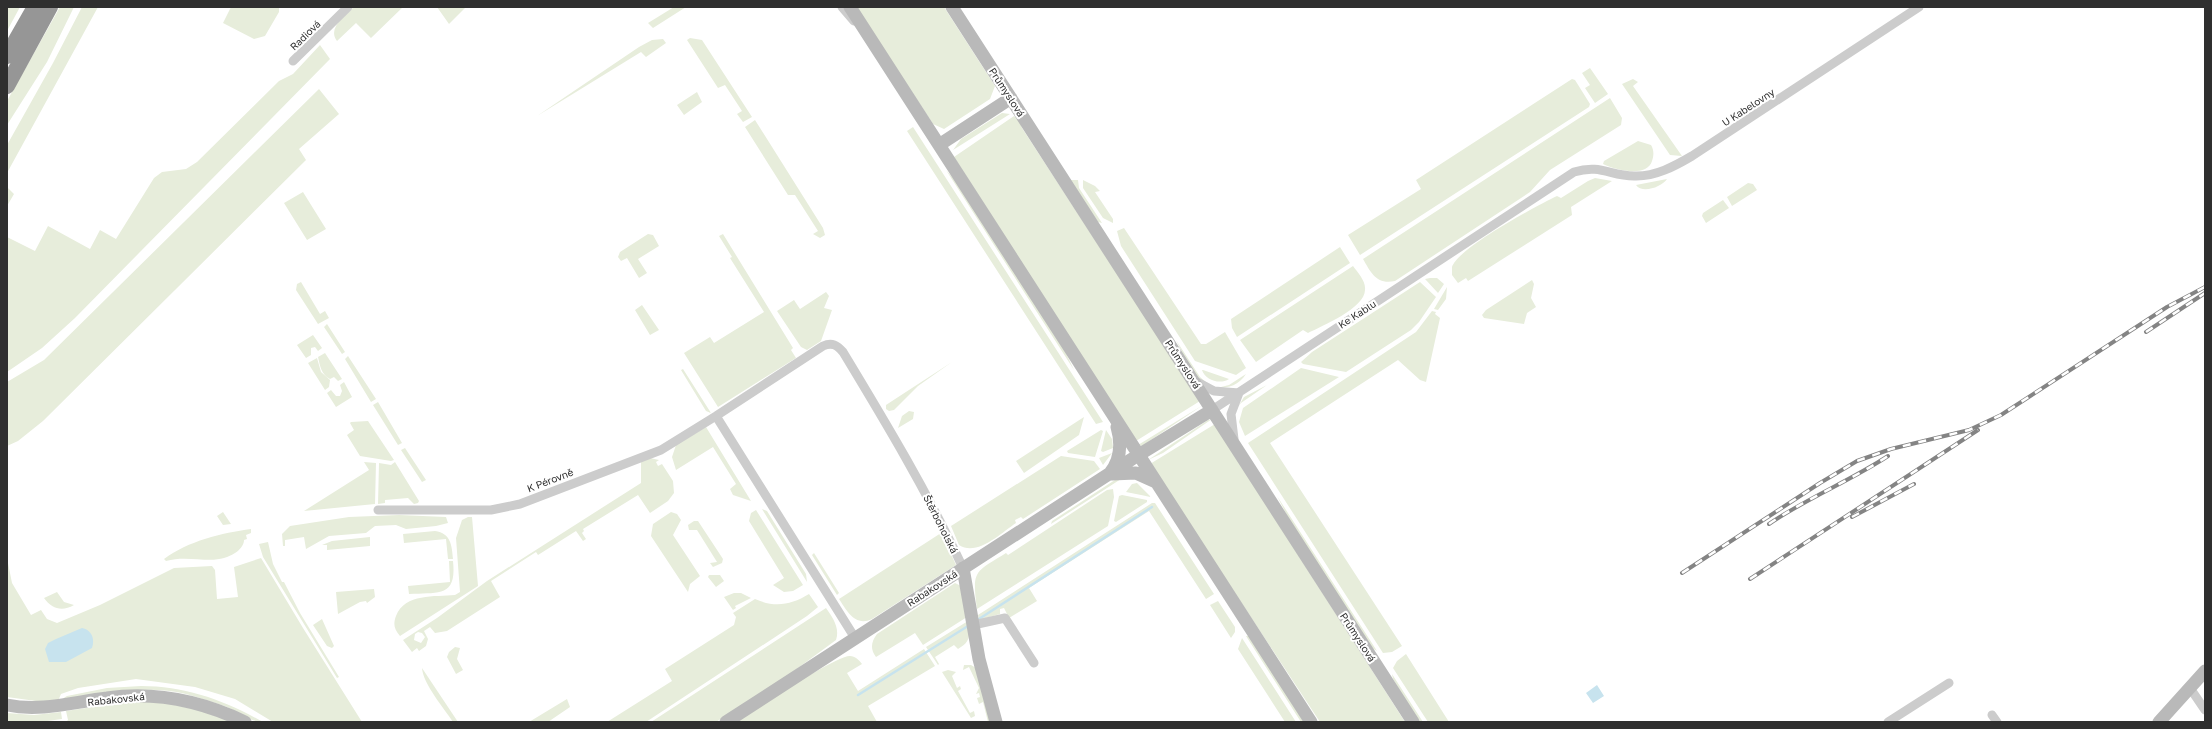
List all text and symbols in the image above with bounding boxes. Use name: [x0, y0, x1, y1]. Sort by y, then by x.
street label: Radiová: [287, 18, 323, 52]
street label: Průmyslová: [987, 65, 1027, 119]
street label: U Kabelovny: [1719, 85, 1777, 128]
street label: Ke Kablu: [1336, 297, 1378, 331]
street label: Průmyslová: [1163, 337, 1203, 391]
street label: K Pérovně: [525, 466, 575, 494]
street label: Štěrboholská: [921, 492, 962, 555]
street label: Rabakovská: [905, 567, 959, 609]
street label: Průmyslová: [1338, 610, 1378, 664]
street label: Rabakovská: [87, 690, 145, 708]

